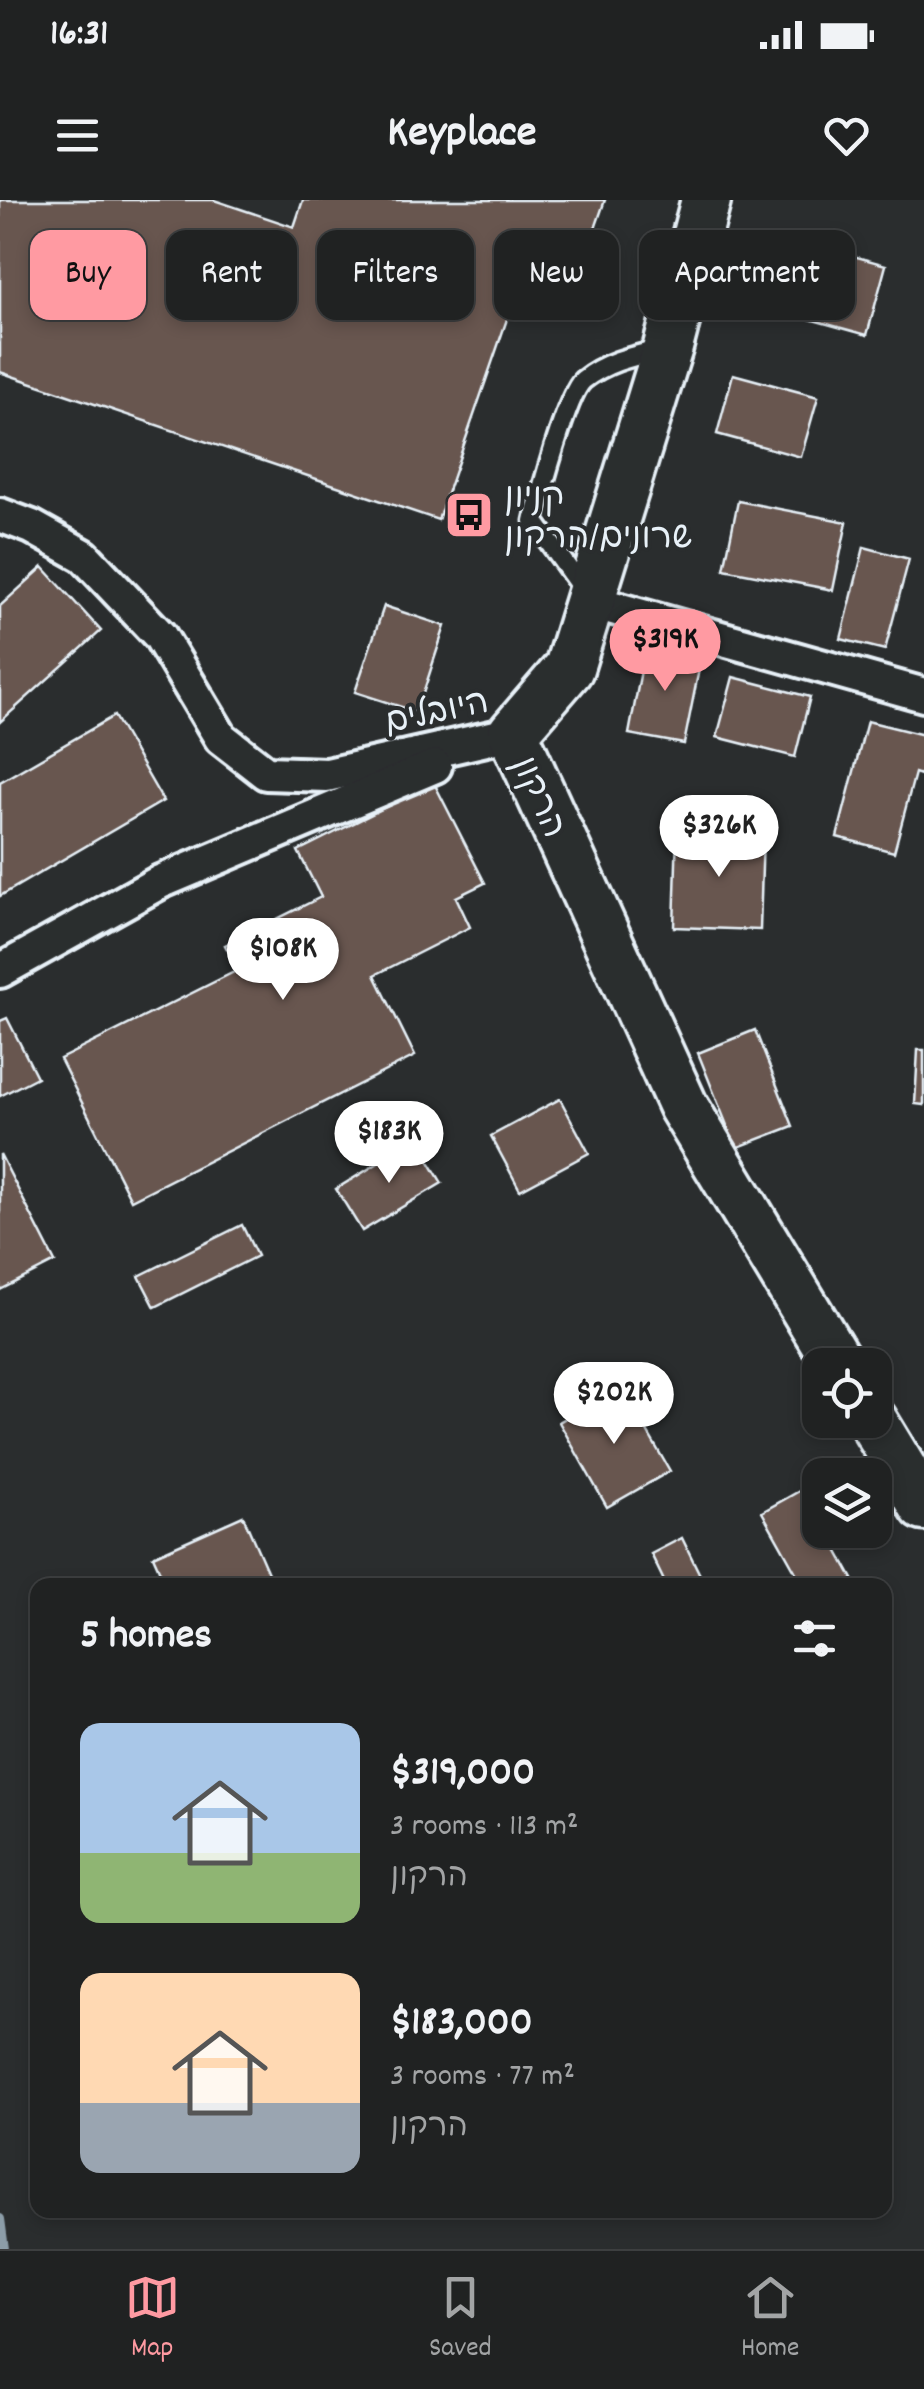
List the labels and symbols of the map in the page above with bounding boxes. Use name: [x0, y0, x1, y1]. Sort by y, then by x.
place label: קניון שרונים/הרקון: [504, 475, 692, 565]
bus stop icon: קניון שרונים/הרקון: [443, 489, 495, 541]
pin: $319K: [595, 609, 735, 694]
street label: היובלים: [380, 679, 494, 750]
street label: הרקון: [496, 749, 577, 847]
pin: $326K: [649, 795, 789, 880]
pin: $108K: [213, 918, 353, 1003]
pin: $183K: [319, 1101, 459, 1186]
pin: $202K: [544, 1362, 684, 1447]

